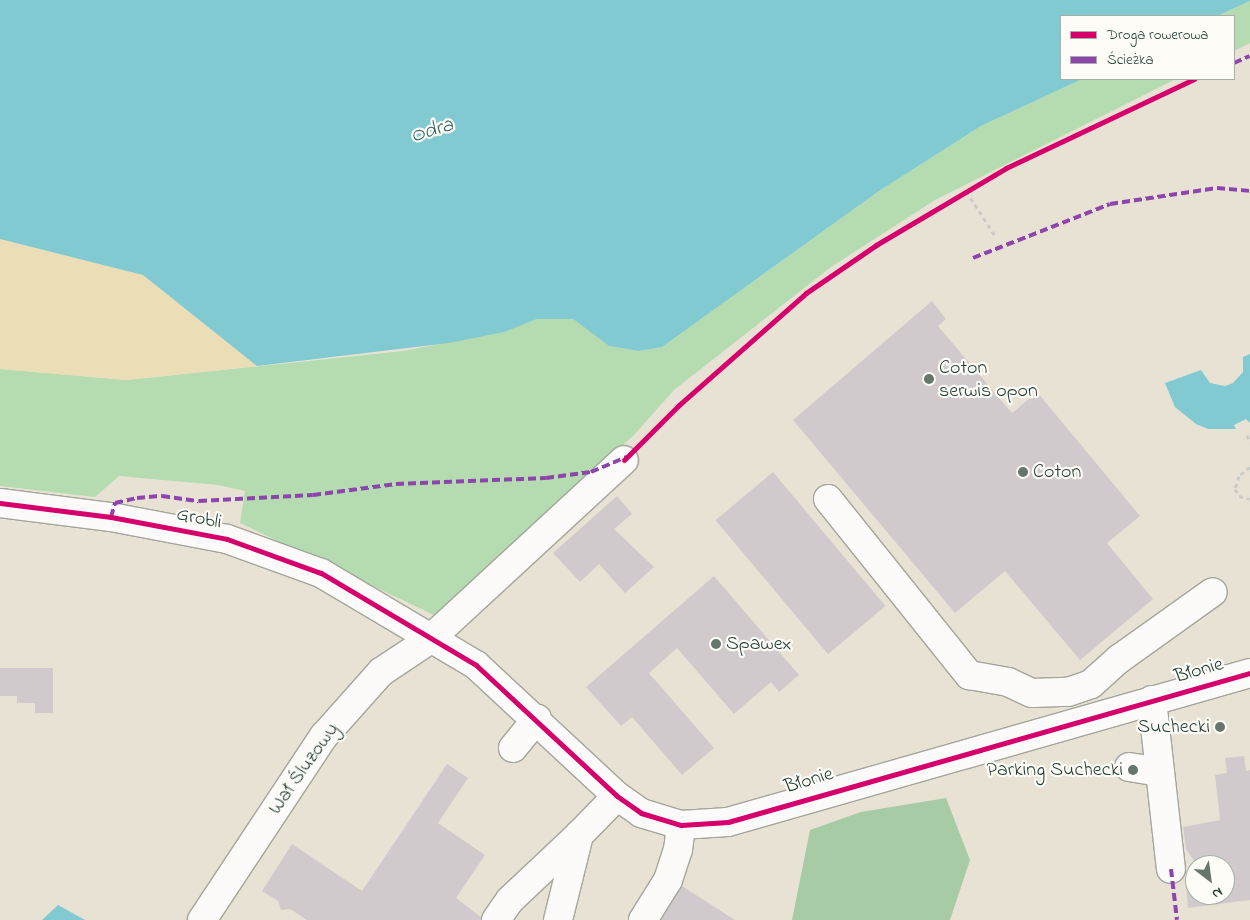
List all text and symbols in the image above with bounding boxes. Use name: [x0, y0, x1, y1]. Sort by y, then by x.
legend: [1060, 15, 1235, 80]
text: Droga rowerowa: [1107, 24, 1208, 46]
text: Ścieżka: [1107, 49, 1154, 71]
water label: Odra: [408, 113, 456, 149]
place label: Coton serwis opon: [939, 356, 1038, 403]
marker: Coton serwis opon: [923, 373, 935, 385]
place label: Coton: [1033, 460, 1081, 484]
marker: Coton: [1017, 466, 1029, 478]
street label: Grobli: [174, 503, 224, 535]
place label: Spawex: [726, 632, 792, 656]
marker: Spawex: [710, 638, 722, 650]
street label: Błonie: [1172, 653, 1226, 689]
place label: Suchecki: [1137, 715, 1210, 739]
street label: Wał Śluzowy: [264, 719, 344, 819]
marker: Suchecki: [1214, 721, 1226, 733]
place label: Parking Suchecki: [987, 758, 1123, 782]
street label: Błonie: [782, 762, 836, 800]
marker: Parking Suchecki: [1127, 764, 1139, 776]
north arrow: [1185, 855, 1235, 905]
text: N: [1208, 881, 1227, 904]

